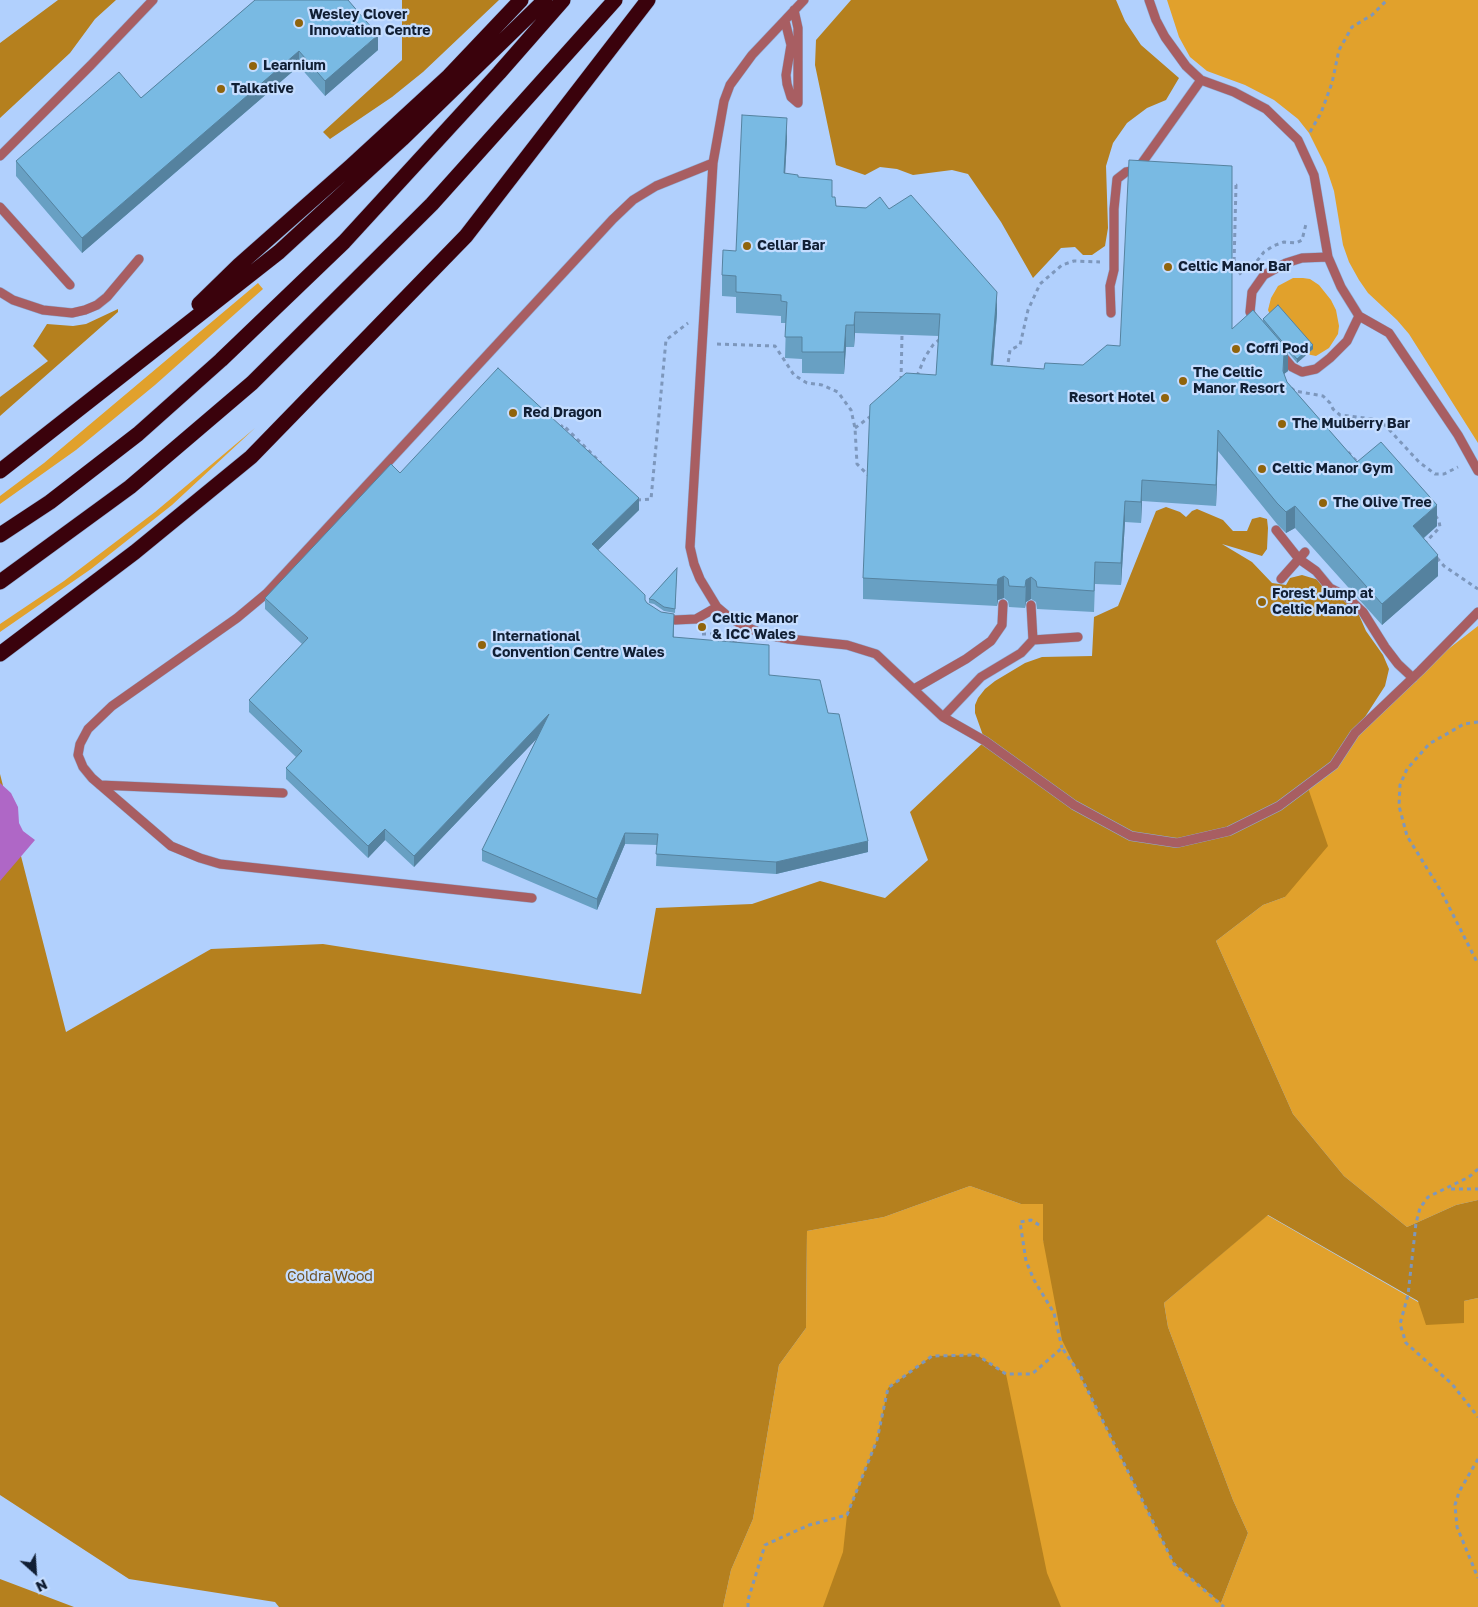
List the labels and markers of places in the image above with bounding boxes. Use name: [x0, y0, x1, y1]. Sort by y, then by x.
place label: Wesley Clover Innovation Centre: [309, 7, 430, 40]
marker: Wesley Clover Innovation Centre: [293, 17, 305, 29]
place label: Learnium: [263, 58, 326, 74]
marker: Learnium: [247, 60, 259, 72]
place label: Talkative: [231, 81, 294, 97]
marker: Talkative: [215, 83, 227, 95]
place label: Cellar Bar: [757, 238, 825, 254]
marker: Cellar Bar: [741, 240, 753, 252]
place label: Celtic Manor Bar: [1178, 259, 1291, 275]
marker: Celtic Manor Bar: [1162, 261, 1174, 273]
place label: Coffi Pod: [1246, 341, 1308, 357]
marker: Coffi Pod: [1230, 343, 1242, 355]
place label: The Celtic Manor Resort: [1193, 365, 1285, 398]
marker: The Celtic Manor Resort: [1177, 375, 1189, 387]
place label: Resort Hotel: [1069, 390, 1155, 406]
marker: Resort Hotel: [1159, 392, 1171, 404]
place label: Red Dragon: [523, 405, 602, 421]
marker: Red Dragon: [507, 407, 519, 419]
place label: The Mulberry Bar: [1292, 416, 1410, 432]
marker: The Mulberry Bar: [1276, 418, 1288, 430]
place label: Celtic Manor Gym: [1272, 461, 1393, 477]
marker: Celtic Manor Gym: [1256, 463, 1268, 475]
place label: The Olive Tree: [1333, 495, 1432, 511]
marker: The Olive Tree: [1317, 497, 1329, 509]
place label: Forest Jump at Celtic Manor: [1272, 586, 1373, 618]
marker: Forest Jump at Celtic Manor: [1256, 596, 1268, 608]
place label: Celtic Manor & ICC Wales: [712, 611, 799, 644]
marker: Celtic Manor & ICC Wales: [696, 621, 708, 633]
place label: International Convention Centre Wales: [492, 629, 665, 662]
marker: International Convention Centre Wales: [476, 639, 488, 651]

